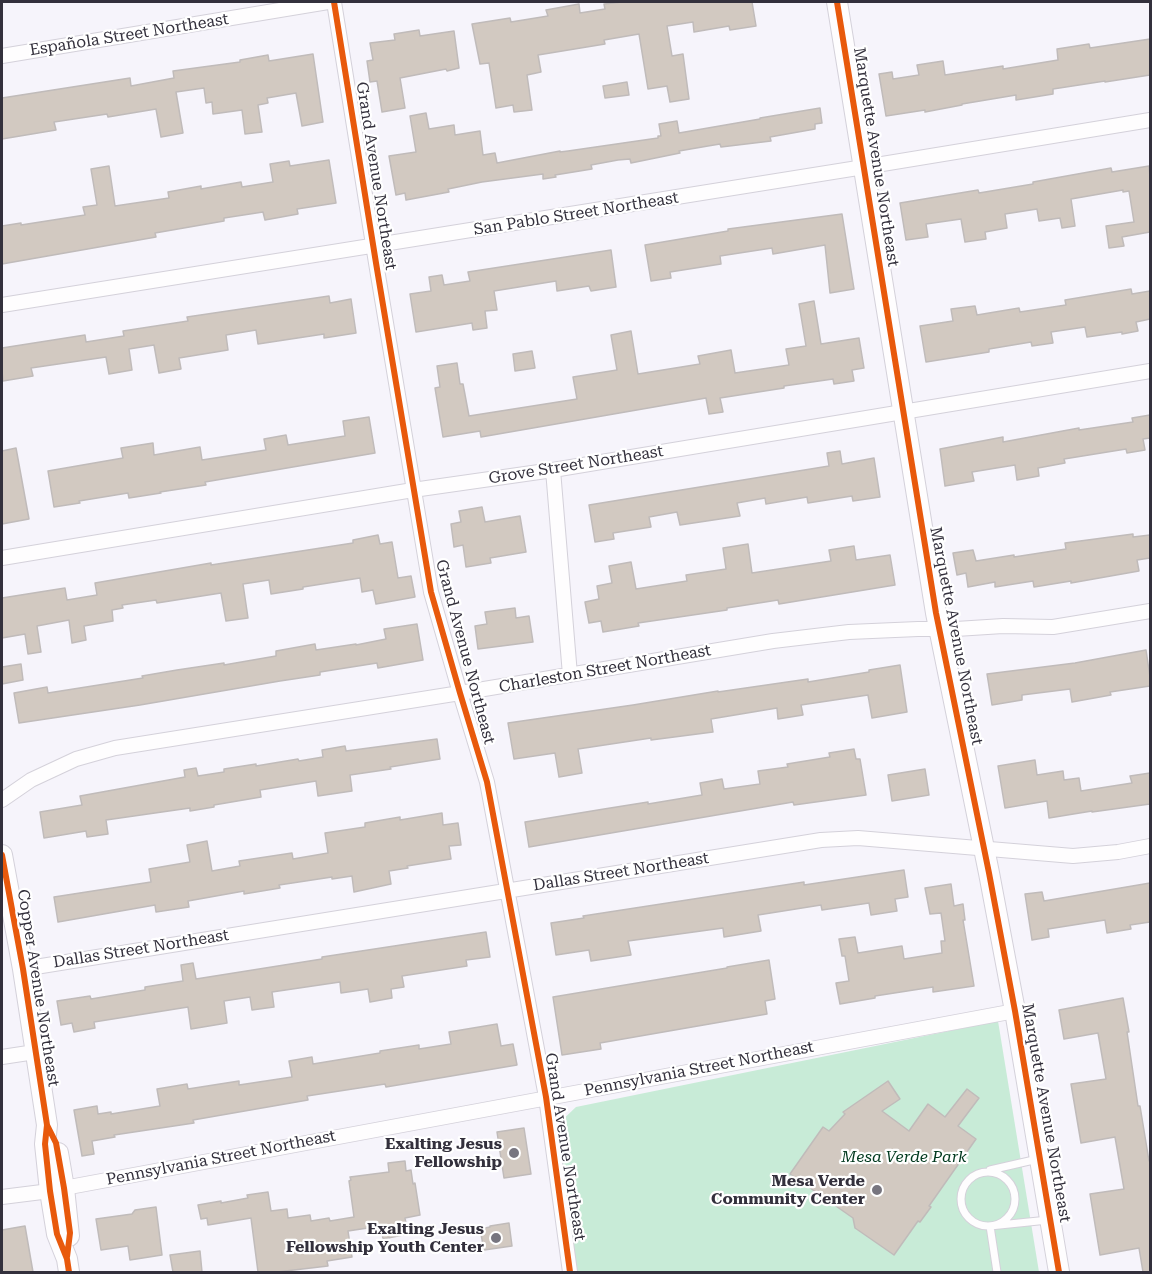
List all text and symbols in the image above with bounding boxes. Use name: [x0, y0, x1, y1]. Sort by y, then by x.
street label: Española Street Northeast: [28, 10, 230, 60]
street label: Marquette Avenue Northeast: [849, 46, 903, 268]
street label: Grand Avenue Northeast: [352, 81, 400, 271]
street label: San Pablo Street Northeast: [472, 188, 680, 240]
street label: Grove Street Northeast: [487, 442, 665, 488]
street label: Marquette Avenue Northeast: [925, 525, 987, 747]
street label: Grand Avenue Northeast: [431, 558, 499, 746]
street label: Charleston Street Northeast: [498, 641, 712, 697]
street label: Dallas Street Northeast: [532, 849, 710, 895]
street label: Copper Avenue Northeast: [13, 888, 63, 1088]
street label: Dallas Street Northeast: [52, 926, 230, 972]
street label: Marquette Avenue Northeast: [1017, 1002, 1075, 1224]
street label: Pennsylvania Street Northeast: [583, 1037, 815, 1101]
street label: Grand Avenue Northeast: [541, 1052, 589, 1242]
street label: Pennsylvania Street Northeast: [105, 1126, 337, 1190]
place label: Exalting Jesus Fellowship: [385, 1134, 502, 1172]
marker: Exalting Jesus Fellowship: [507, 1146, 521, 1160]
park label: Mesa Verde Park: [841, 1147, 967, 1167]
place label: Mesa Verde Community Center: [711, 1171, 865, 1209]
marker: Mesa Verde Community Center: [870, 1183, 884, 1197]
place label: Exalting Jesus Fellowship Youth Center: [286, 1219, 484, 1257]
marker: Exalting Jesus Fellowship Youth Center: [489, 1231, 503, 1245]

